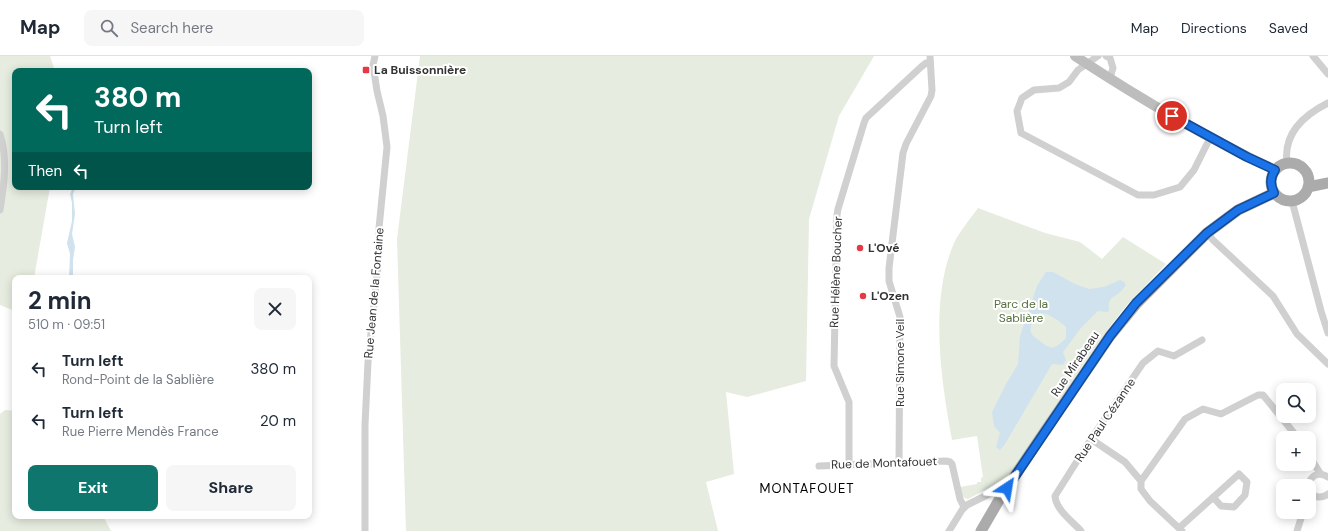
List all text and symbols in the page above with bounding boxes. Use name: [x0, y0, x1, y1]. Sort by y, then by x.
search box: [84, 10, 364, 46]
text: Map: [20, 15, 60, 40]
icon: search: [98, 17, 120, 39]
text: Search here: [130, 18, 213, 38]
text: Map: [1131, 19, 1159, 37]
text: Directions: [1181, 19, 1247, 37]
text: Saved: [1269, 19, 1308, 37]
place label: La Buissonnière: [374, 62, 466, 78]
marker: La Buissonnière: [361, 65, 371, 75]
text: 380 m: [94, 79, 181, 116]
icon: left: [28, 84, 80, 136]
pin: [1155, 99, 1189, 133]
icon: arrive: [1161, 105, 1183, 127]
text: Turn left: [94, 115, 163, 139]
icon: left: [70, 160, 92, 182]
text: Then: [28, 161, 62, 181]
street label: Rue Hélène Boucher: [826, 215, 846, 328]
street label: Rue Jean de la Fontaine: [360, 227, 388, 359]
place label: L'Ové: [868, 240, 899, 256]
marker: L'Ové: [855, 243, 865, 253]
text: 2 min: [28, 285, 91, 316]
button: close: [254, 288, 296, 330]
place label: L'Ozen: [871, 288, 909, 304]
marker: L'Ozen: [858, 291, 868, 301]
park label: Parc de la Sablière: [994, 296, 1048, 326]
text: 510 m · 09:51: [28, 316, 105, 333]
street label: Rue Simone Veil: [892, 319, 908, 407]
street label: Rue Mirabeau: [1047, 328, 1103, 400]
text: Turn left: [62, 351, 123, 371]
icon: left: [28, 358, 50, 380]
text: 380 m: [250, 359, 296, 379]
text: Rond-Point de la Sablière: [62, 371, 214, 388]
street label: Rue Paul Cézanne: [1071, 375, 1139, 465]
map controls: [1276, 383, 1316, 519]
button: search: [1276, 383, 1316, 423]
text: Turn left: [62, 403, 123, 423]
icon: left: [28, 410, 50, 432]
text: 20 m: [260, 411, 296, 431]
text: Rue Pierre Mendès France: [62, 423, 219, 440]
button: +: [1276, 431, 1316, 471]
street label: Rue de Montafouet: [831, 453, 938, 473]
button: Exit: [28, 465, 158, 511]
button: Share: [166, 465, 296, 511]
position arrow: [986, 467, 1028, 509]
button: −: [1276, 479, 1316, 519]
district label: MONTAFOUET: [759, 480, 855, 497]

